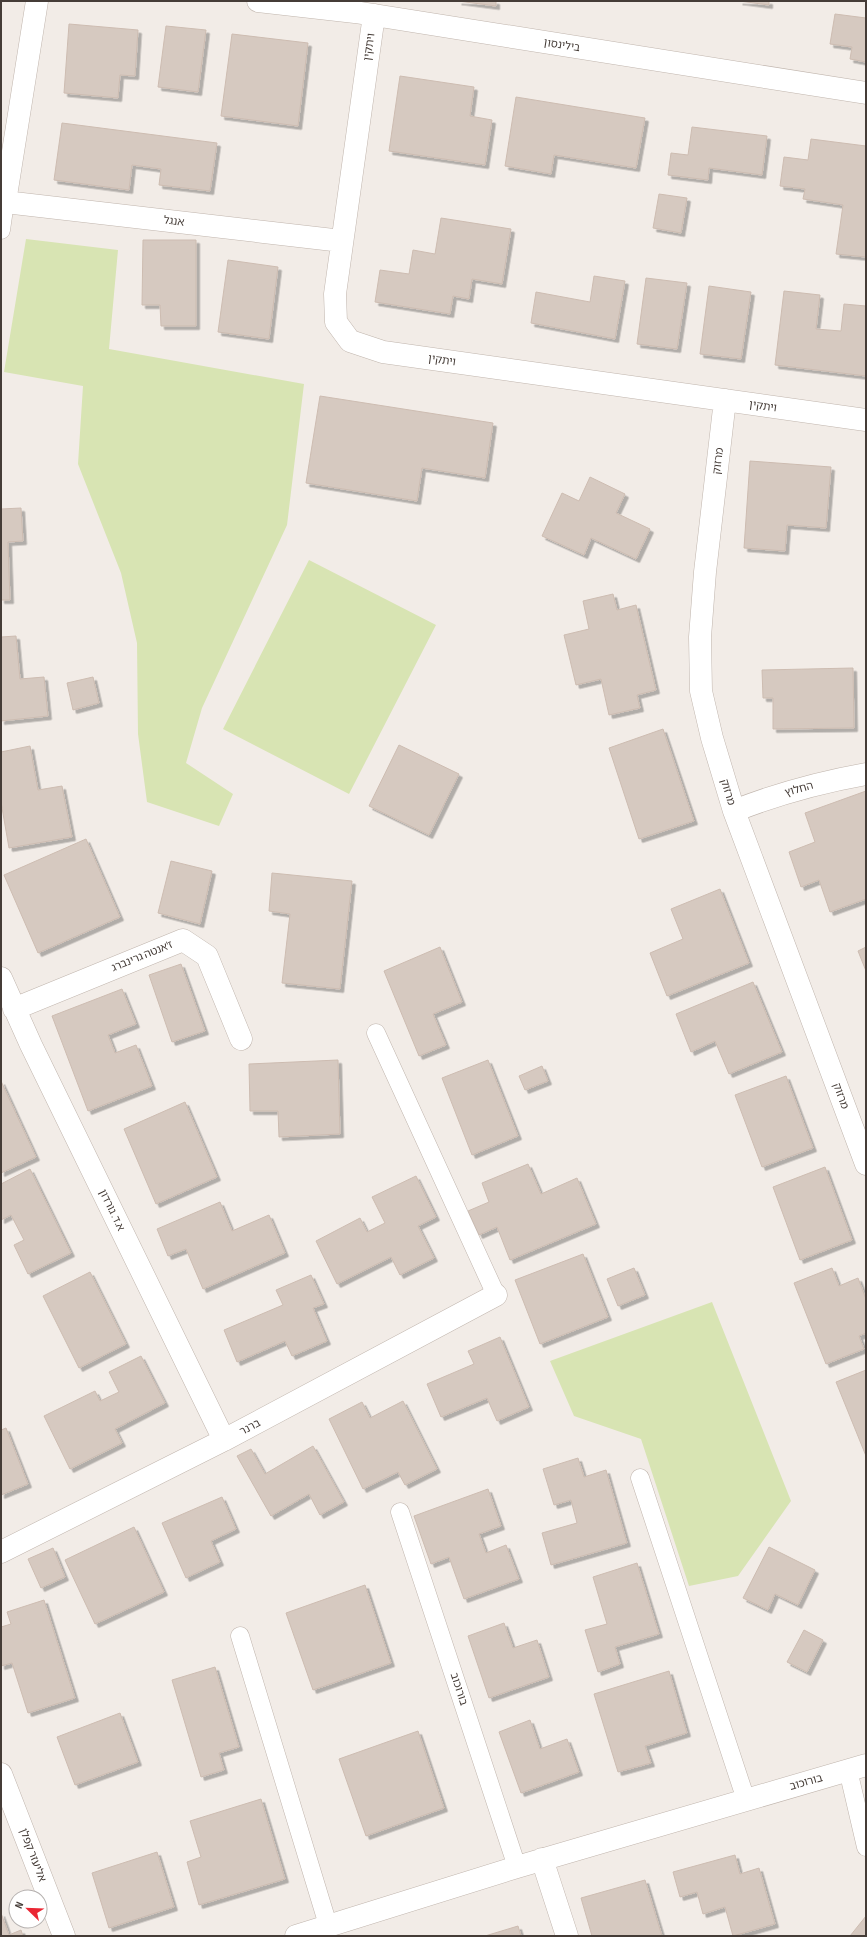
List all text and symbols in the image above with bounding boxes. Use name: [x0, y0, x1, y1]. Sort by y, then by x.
street label: ויתקין: [361, 32, 377, 62]
street label: בילינסון: [543, 36, 581, 54]
street label: אנגל: [163, 213, 185, 229]
street label: ויתקין: [427, 352, 457, 368]
street label: ויתקין: [748, 398, 778, 414]
street label: מרזוק: [710, 447, 726, 475]
street label: מרזוק: [718, 777, 738, 807]
street label: החלוץ: [783, 779, 815, 799]
street label: ז'אנטה גרינברג: [109, 938, 175, 974]
street label: מרזוק: [830, 1081, 852, 1111]
street label: א.ד. גורדון: [96, 1187, 128, 1233]
street label: ברנר: [237, 1416, 263, 1438]
street label: בורוכוב: [448, 1671, 470, 1707]
street label: בורוכוב: [788, 1771, 824, 1793]
street label: אליעזר קפלן: [17, 1826, 49, 1884]
north arrow: [8, 1889, 48, 1929]
text: N: [12, 1900, 26, 1911]

